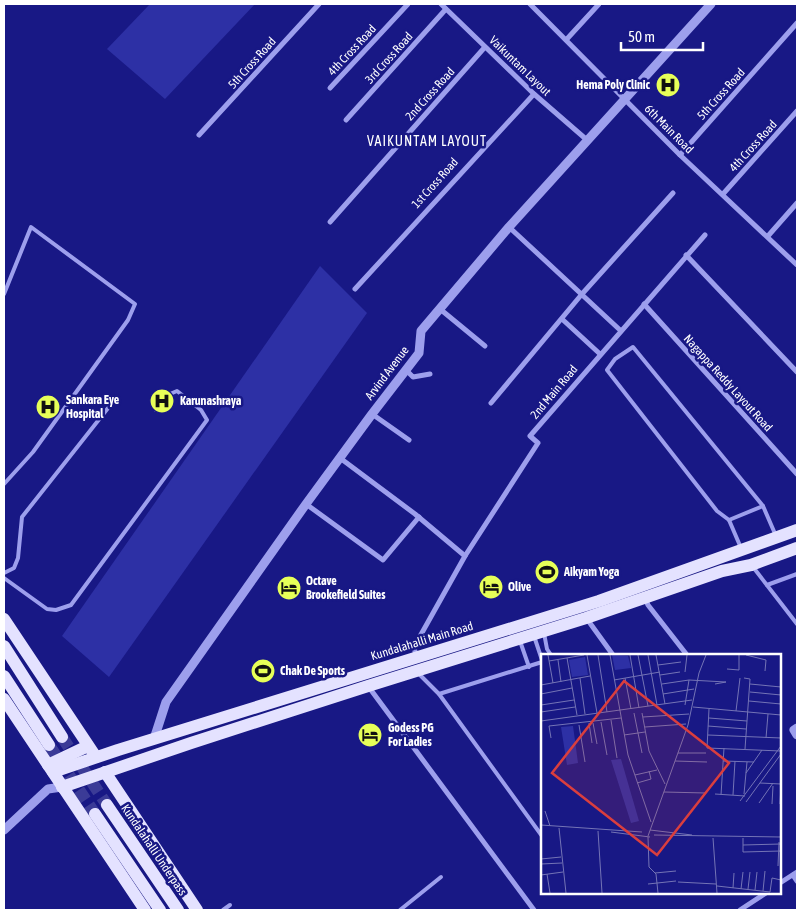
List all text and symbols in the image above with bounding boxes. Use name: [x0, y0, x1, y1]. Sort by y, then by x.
scale bar: [621, 20, 704, 52]
street label: 4th Cross Road: [325, 22, 379, 78]
text: 50 m: [628, 28, 655, 45]
street label: 3rd Cross Road: [362, 29, 416, 87]
street label: Vaikuntam Layout: [486, 33, 554, 99]
street label: 5th Cross Road: [225, 34, 279, 92]
street label: 2nd Cross Road: [403, 65, 457, 123]
street label: 5th Cross Road: [694, 65, 748, 123]
hospital icon: Hema Poly Clinic: [655, 72, 681, 98]
place label: Hema Poly Clinic: [576, 78, 651, 92]
street label: 6th Main Road: [642, 102, 696, 156]
street label: 4th Cross Road: [726, 117, 780, 175]
district label: VAIKUNTAM LAYOUT: [367, 133, 487, 149]
street label: 1st Cross Road: [409, 155, 461, 211]
street label: Nagappa Reddy Layout Road: [681, 332, 775, 434]
street label: Arvind Avenue: [362, 343, 412, 403]
street label: 2nd Main Road: [528, 362, 580, 422]
hospital icon: Karunashraya: [149, 388, 175, 414]
place label: Sankara Eye Hospital: [66, 393, 120, 421]
hospital icon: Sankara Eye Hospital: [35, 394, 61, 420]
place label: Karunashraya: [180, 394, 242, 408]
sports icon: Aikyam Yoga: [534, 559, 560, 585]
place label: Aikyam Yoga: [563, 565, 620, 579]
place label: Octave Brookefield Suites: [306, 574, 386, 602]
hotel icon: Olive: [478, 574, 504, 600]
hotel icon: Octave Brookefield Suites: [276, 575, 302, 601]
place label: Olive: [508, 580, 532, 594]
street label: Kundalahalli Main Road: [369, 619, 475, 663]
inset map: [541, 654, 781, 894]
sports icon: Chak De Sports: [250, 658, 276, 684]
place label: Chak De Sports: [280, 664, 346, 678]
place label: Godess PG For Ladies: [388, 721, 434, 749]
hotel icon: Godess PG For Ladies: [357, 722, 383, 748]
street label: Kundalahalli Underpass: [118, 802, 190, 898]

